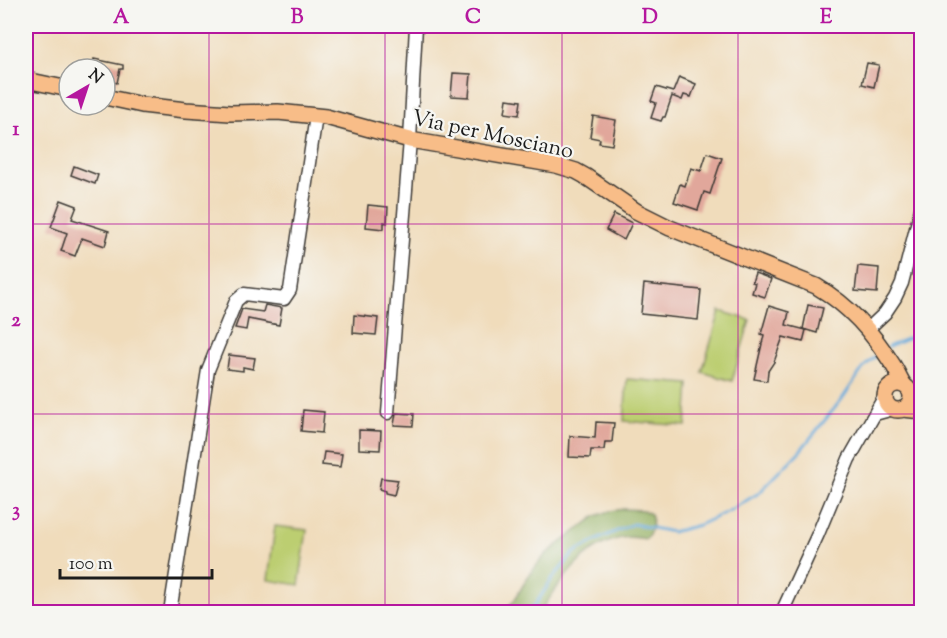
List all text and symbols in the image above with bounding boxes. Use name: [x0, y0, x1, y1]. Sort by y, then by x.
text: A: [113, 4, 130, 33]
text: B: [291, 4, 304, 33]
text: C: [465, 4, 481, 33]
text: D: [642, 4, 658, 33]
text: E: [820, 4, 833, 33]
north arrow: [57, 57, 117, 117]
text: N: [83, 64, 107, 90]
street label: Via per Mosciano: [409, 103, 576, 169]
text: 1: [13, 116, 20, 145]
text: 2: [11, 307, 21, 336]
text: 3: [12, 497, 20, 526]
scale bar: [60, 542, 212, 580]
text: 100 m: [69, 552, 113, 578]

